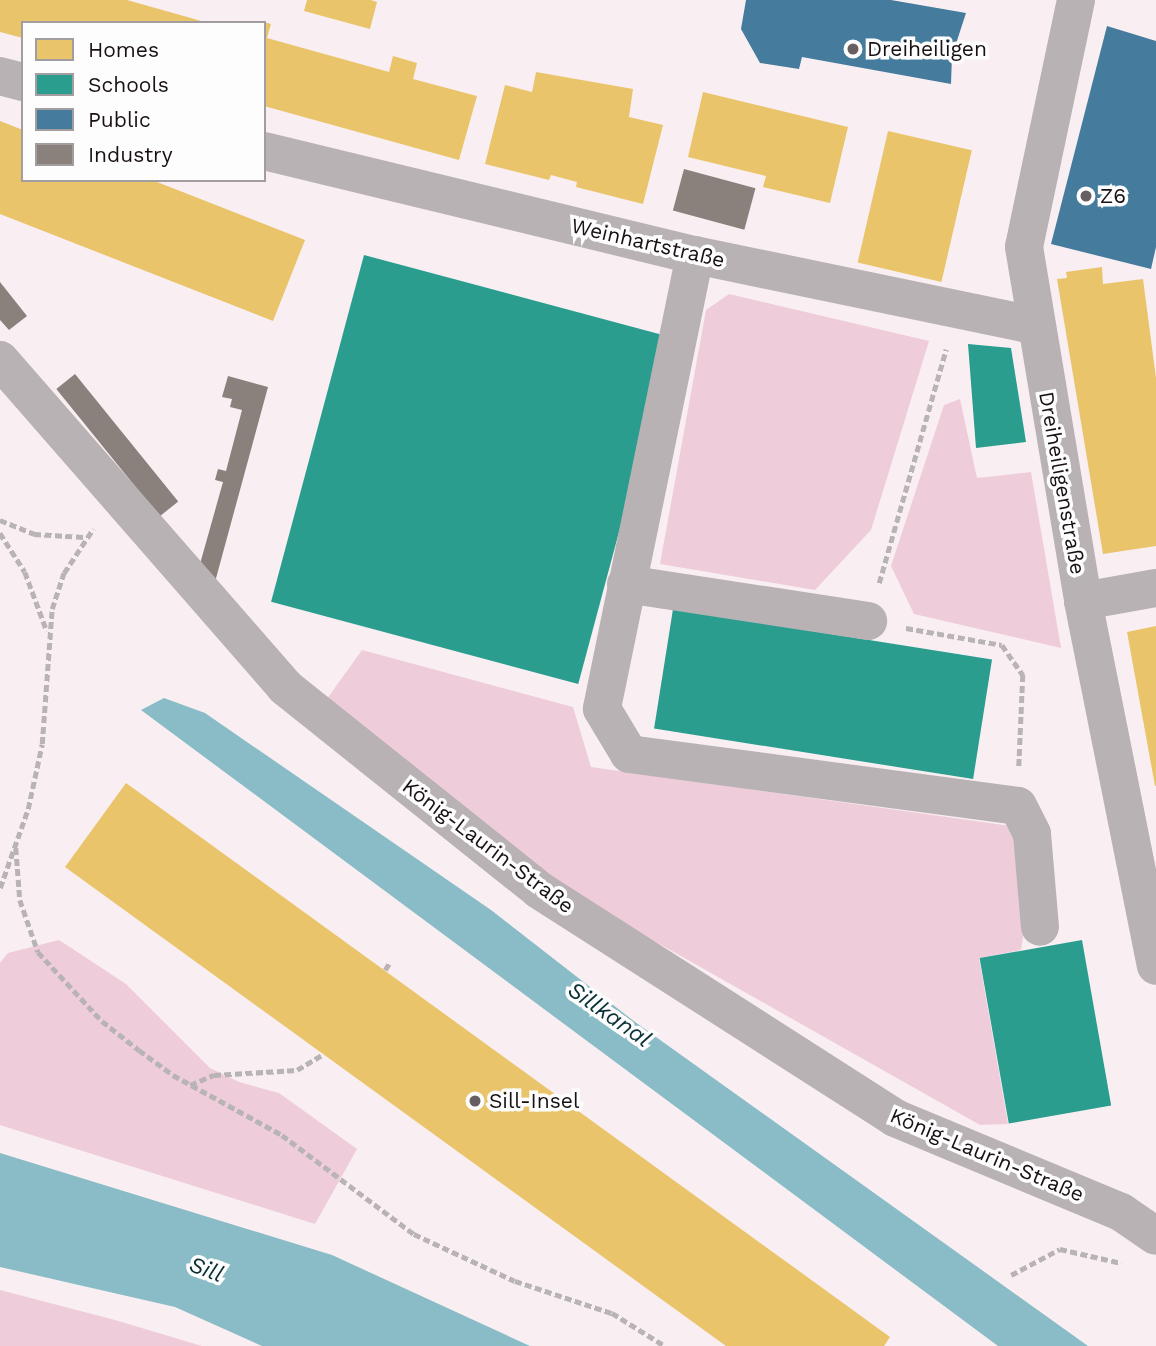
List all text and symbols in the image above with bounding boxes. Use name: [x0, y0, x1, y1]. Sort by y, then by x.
legend: [21, 21, 266, 182]
place label: Dreiheiligen: [867, 36, 987, 62]
text: Homes: [88, 37, 159, 62]
marker: Dreiheiligen: [845, 41, 861, 57]
text: Schools: [88, 72, 169, 97]
text: Public: [88, 107, 151, 132]
text: Industry: [88, 142, 173, 167]
place label: Z6: [1100, 183, 1126, 209]
marker: Z6: [1078, 188, 1094, 204]
street label: Weinhartstraße: [569, 213, 727, 273]
street label: Dreiheiligenstraße: [1034, 390, 1090, 576]
street label: König-Laurin-Straße: [397, 773, 579, 919]
water label: Sillkanal: [562, 976, 656, 1054]
place label: Sill-Insel: [489, 1088, 579, 1114]
marker: Sill-Insel: [467, 1093, 483, 1109]
street label: König-Laurin-Straße: [886, 1103, 1088, 1207]
water label: Sill: [185, 1251, 227, 1289]

